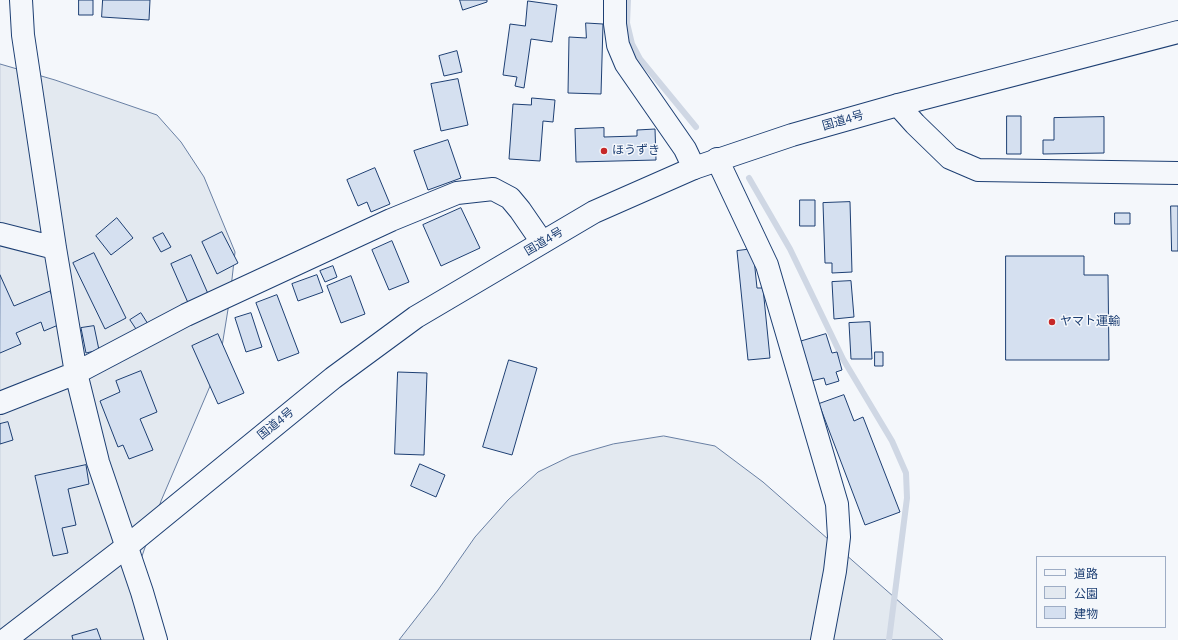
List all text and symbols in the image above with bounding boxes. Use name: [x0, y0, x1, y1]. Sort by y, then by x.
street label: 国道4号: [821, 108, 865, 134]
place label: ほうずき: [612, 144, 660, 158]
marker: ほうずき: [599, 146, 609, 156]
street label: 国道4号: [522, 225, 566, 259]
place label: ヤマト運輸: [1060, 315, 1120, 329]
marker: ヤマト運輸: [1047, 317, 1057, 327]
street label: 国道4号: [255, 405, 297, 443]
legend: [1036, 556, 1166, 628]
text: 道路: [1074, 567, 1098, 581]
text: 公園: [1074, 587, 1098, 601]
text: 建物: [1074, 607, 1098, 621]

